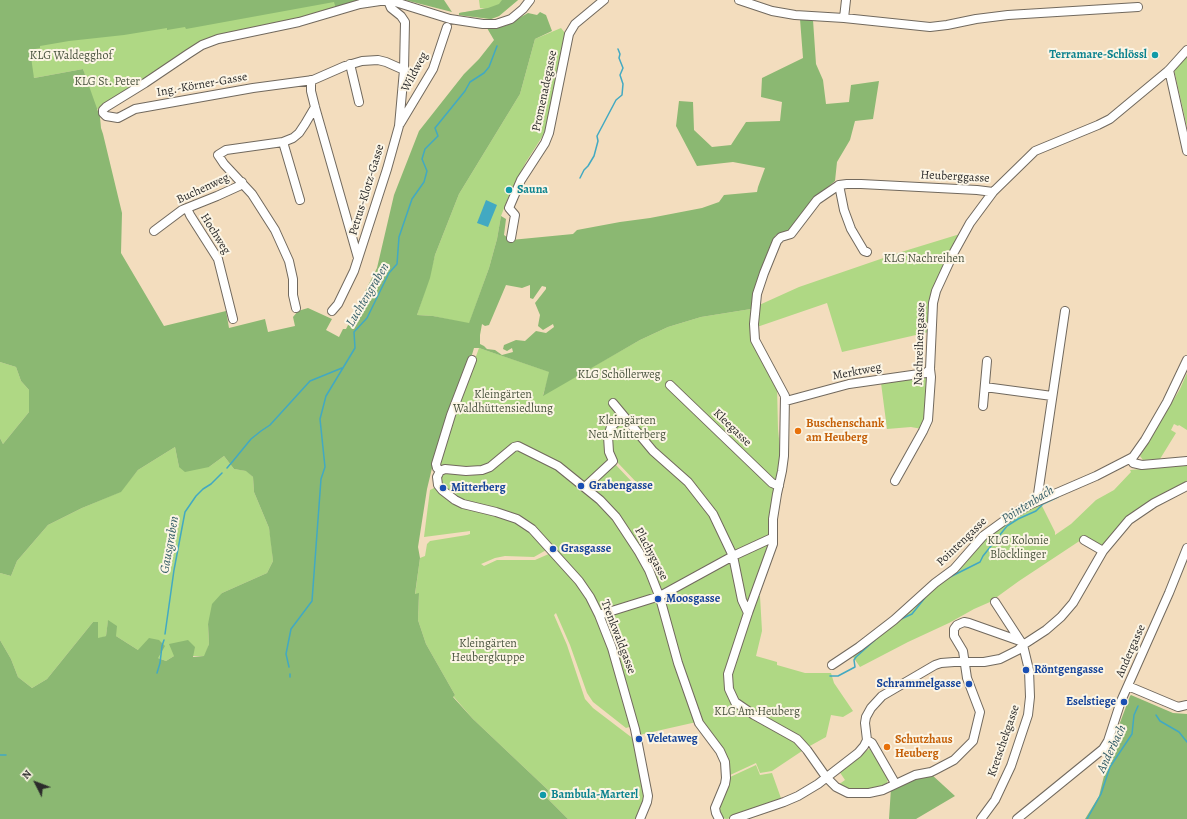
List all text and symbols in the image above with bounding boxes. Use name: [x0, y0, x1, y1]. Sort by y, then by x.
place label: Terramare-Schlössl: [1049, 48, 1147, 62]
park label: KLG Waldegghof: [30, 49, 112, 63]
street label: Promenadegasse: [529, 49, 561, 133]
street label: Wildweg: [399, 50, 431, 94]
marker: Terramare-Schlössl: [1150, 50, 1160, 60]
street label: Ing.-Körner-Gasse: [156, 70, 248, 100]
park label: KLG St. Peter: [74, 75, 140, 89]
street label: Petrus-Klotz-Gasse: [346, 143, 388, 237]
street label: Heuberggasse: [920, 168, 990, 186]
street label: Buchenweg: [174, 171, 232, 207]
place label: Sauna: [517, 183, 548, 197]
marker: Sauna: [504, 185, 514, 195]
street label: Hochweg: [197, 211, 233, 257]
park label: KLG Nachreihen: [883, 252, 965, 266]
water label: Luchtengraben: [343, 260, 393, 330]
street label: Nachreihengasse: [911, 302, 929, 386]
street label: Merktweg: [831, 360, 883, 384]
park label: KLG Schöllerweg: [577, 368, 661, 382]
park label: Kleingärten Waldhüttensiedlung: [453, 388, 553, 416]
street label: Kleegasse: [710, 406, 754, 450]
park label: Kleingärten Neu-Mitterberg: [588, 414, 666, 442]
place label: Buschenschank am Heuberg: [806, 417, 884, 445]
marker: Buschenschank am Heuberg: [793, 426, 803, 436]
place label: Grabengasse: [589, 479, 653, 493]
place label: Mitterberg: [451, 481, 506, 495]
marker: Grabengasse: [576, 481, 586, 491]
marker: Mitterberg: [438, 483, 448, 493]
water label: Pointenbach: [999, 483, 1057, 527]
street label: Pointengasse: [934, 514, 990, 570]
water label: Gausgraben: [157, 515, 183, 575]
street label: Plachygasse: [631, 525, 671, 583]
park label: KLG Kolonie Blöcklinger: [987, 534, 1049, 562]
place label: Grasgasse: [561, 542, 611, 556]
marker: Grasgasse: [548, 544, 558, 554]
place label: Moosgasse: [666, 592, 720, 606]
marker: Moosgasse: [653, 594, 663, 604]
street label: Trenkwaldgasse: [597, 598, 639, 676]
street label: Andergasse: [1113, 622, 1149, 680]
park label: Kleingärten Heubergkuppe: [451, 637, 525, 665]
place label: Röntgengasse: [1034, 663, 1104, 677]
marker: Röntgengasse: [1021, 665, 1031, 675]
place label: Schrammelgasse: [877, 677, 961, 691]
marker: Schrammelgasse: [964, 679, 974, 689]
place label: Eselstiege: [1066, 695, 1116, 709]
marker: Eselstiege: [1119, 697, 1129, 707]
street label: Kretschekgasse: [985, 703, 1023, 779]
park label: KLG Am Heuberg: [714, 705, 800, 719]
water label: Anderbach: [1094, 723, 1130, 775]
place label: Veletaweg: [647, 732, 698, 746]
place label: Schutzhaus Heuberg: [895, 733, 953, 761]
marker: Veletaweg: [634, 734, 644, 744]
marker: Schutzhaus Heuberg: [882, 742, 892, 752]
north arrow: [16, 763, 56, 803]
text: N: [18, 767, 35, 783]
place label: Bambula-Marterl: [551, 788, 638, 802]
marker: Bambula-Marterl: [538, 790, 548, 800]

